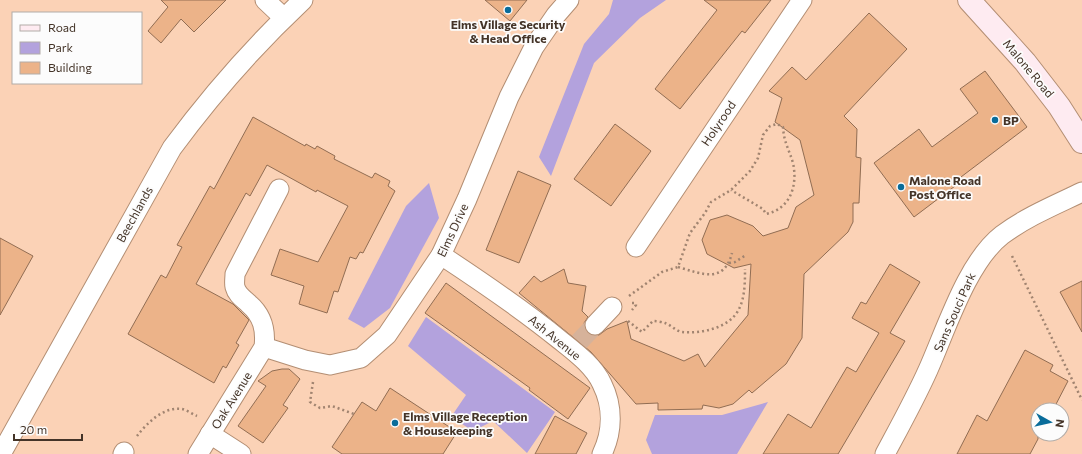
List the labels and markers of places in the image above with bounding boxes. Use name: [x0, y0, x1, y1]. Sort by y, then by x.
marker: Elms Village Security & Head Office: [503, 5, 513, 15]
place label: Elms Village Security & Head Office: [451, 17, 566, 45]
place label: BP: [1003, 113, 1019, 127]
marker: BP: [990, 115, 1000, 125]
place label: Malone Road Post Office: [909, 173, 981, 201]
marker: Malone Road Post Office: [896, 182, 906, 192]
place label: Elms Village Reception & Housekeeping: [403, 409, 528, 437]
marker: Elms Village Reception & Housekeeping: [390, 418, 400, 428]

